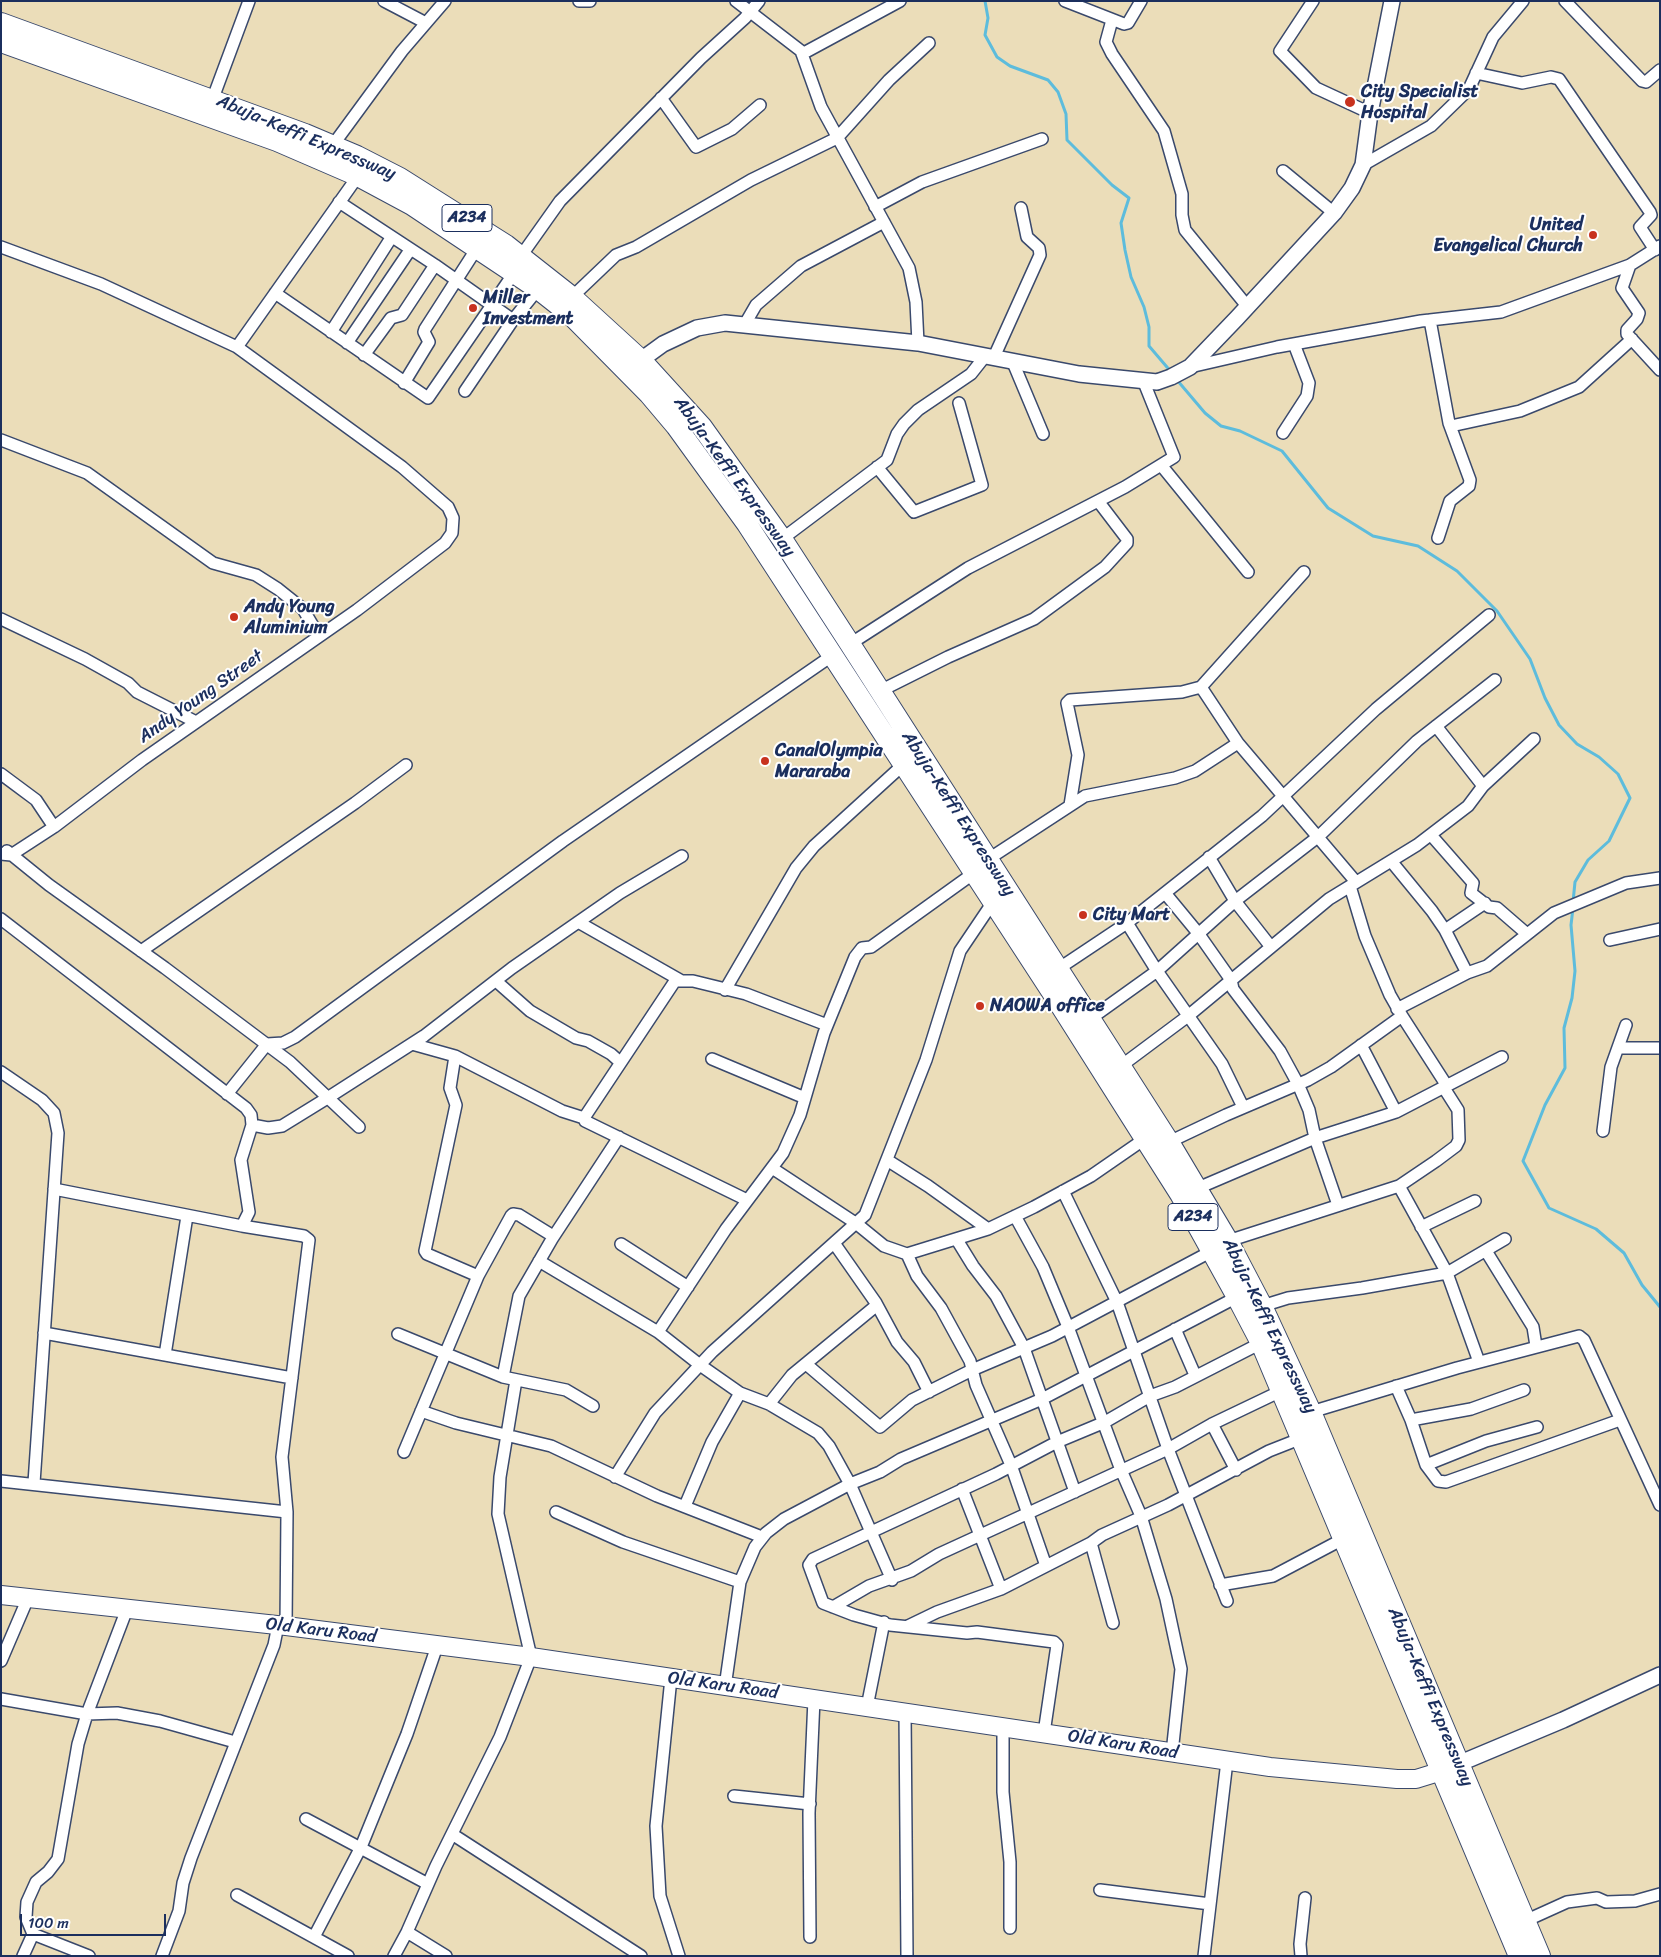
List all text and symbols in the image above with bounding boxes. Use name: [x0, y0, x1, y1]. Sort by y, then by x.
place label: City Specialist Hospital: [1361, 81, 1478, 124]
street label: Abuja-Keffi Expressway: [213, 90, 399, 186]
marker: City Specialist Hospital: [1343, 95, 1357, 109]
road number: A234: [442, 204, 492, 232]
place label: United Evangelical Church: [1434, 214, 1583, 256]
marker: United Evangelical Church: [1587, 229, 1599, 241]
place label: Miller Investment: [483, 287, 573, 330]
marker: Miller Investment: [467, 302, 479, 314]
street label: Abuja-Keffi Expressway: [669, 393, 799, 561]
place label: Andy Young Aluminium: [244, 596, 334, 638]
marker: Andy Young Aluminium: [228, 611, 240, 623]
street label: Andy Young Street: [134, 646, 268, 748]
street label: Abuja-Keffi Expressway: [897, 727, 1019, 901]
place label: CanalOlympia Mararaba: [775, 740, 883, 782]
marker: CanalOlympia Mararaba: [759, 755, 771, 767]
place label: City Mart: [1093, 904, 1170, 926]
marker: City Mart: [1077, 909, 1089, 921]
place label: NAOWA office: [990, 995, 1105, 1017]
marker: NAOWA office: [974, 1000, 986, 1012]
road number: A234: [1168, 1204, 1218, 1230]
street label: Abuja-Keffi Expressway: [1217, 1235, 1321, 1417]
street label: Abuja-Keffi Expressway: [1382, 1604, 1478, 1790]
street label: Old Karu Road: [264, 1614, 378, 1648]
street label: Old Karu Road: [666, 1668, 780, 1704]
street label: Old Karu Road: [1066, 1726, 1180, 1764]
scale bar: [22, 1904, 169, 1936]
text: 100 m: [28, 1910, 69, 1936]

